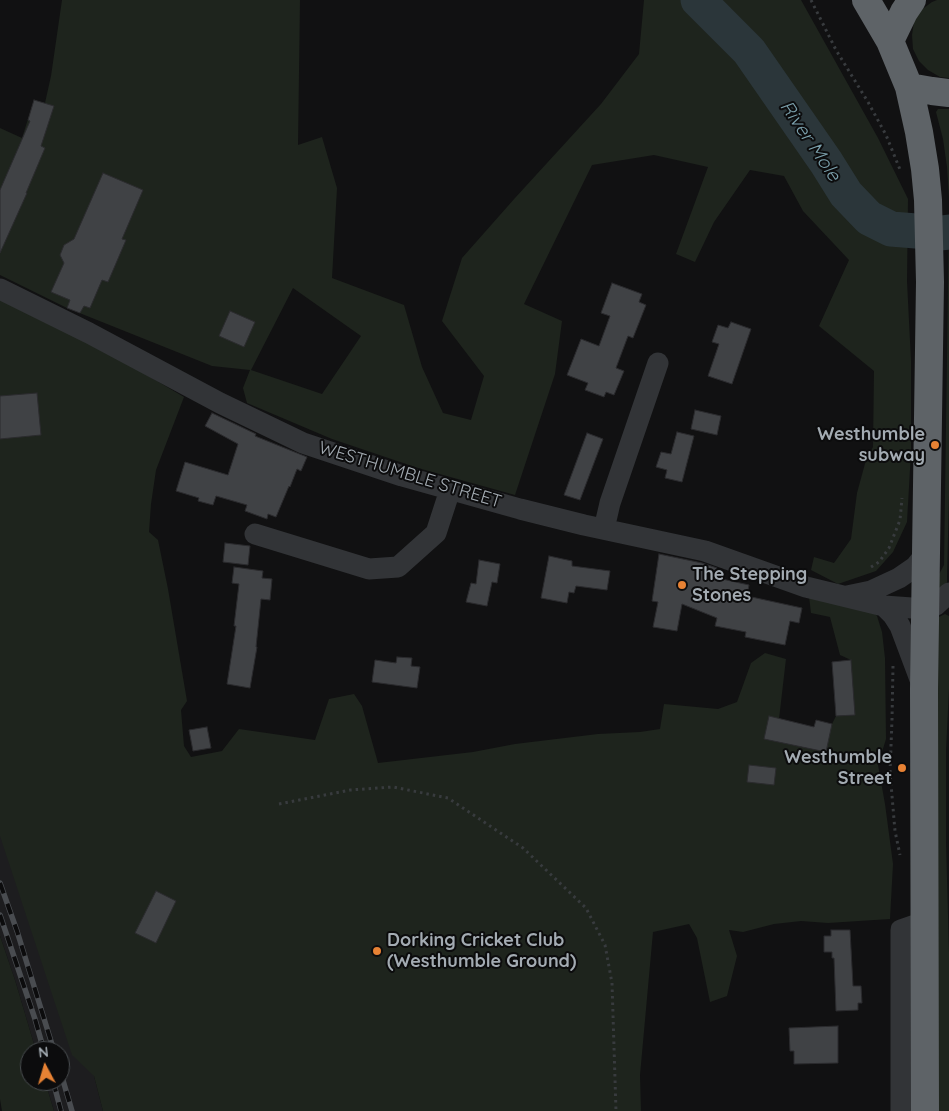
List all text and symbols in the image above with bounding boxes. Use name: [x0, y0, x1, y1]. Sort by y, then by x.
water label: River Mole: [775, 96, 845, 186]
place label: Westhumble subway: [817, 424, 925, 466]
street label: WESTHUMBLE STREET: [316, 437, 504, 513]
marker: Westhumble subway: [929, 439, 941, 451]
place label: The Stepping Stones: [692, 564, 807, 606]
marker: The Stepping Stones: [676, 579, 688, 591]
place label: Westhumble Street: [784, 747, 892, 790]
marker: Westhumble Street: [896, 762, 908, 774]
place label: Dorking Cricket Club (Westhumble Ground): [387, 930, 576, 972]
marker: Dorking Cricket Club (Westhumble Ground): [371, 945, 383, 957]
north arrow: [20, 1041, 70, 1091]
text: N: [37, 1043, 50, 1062]

